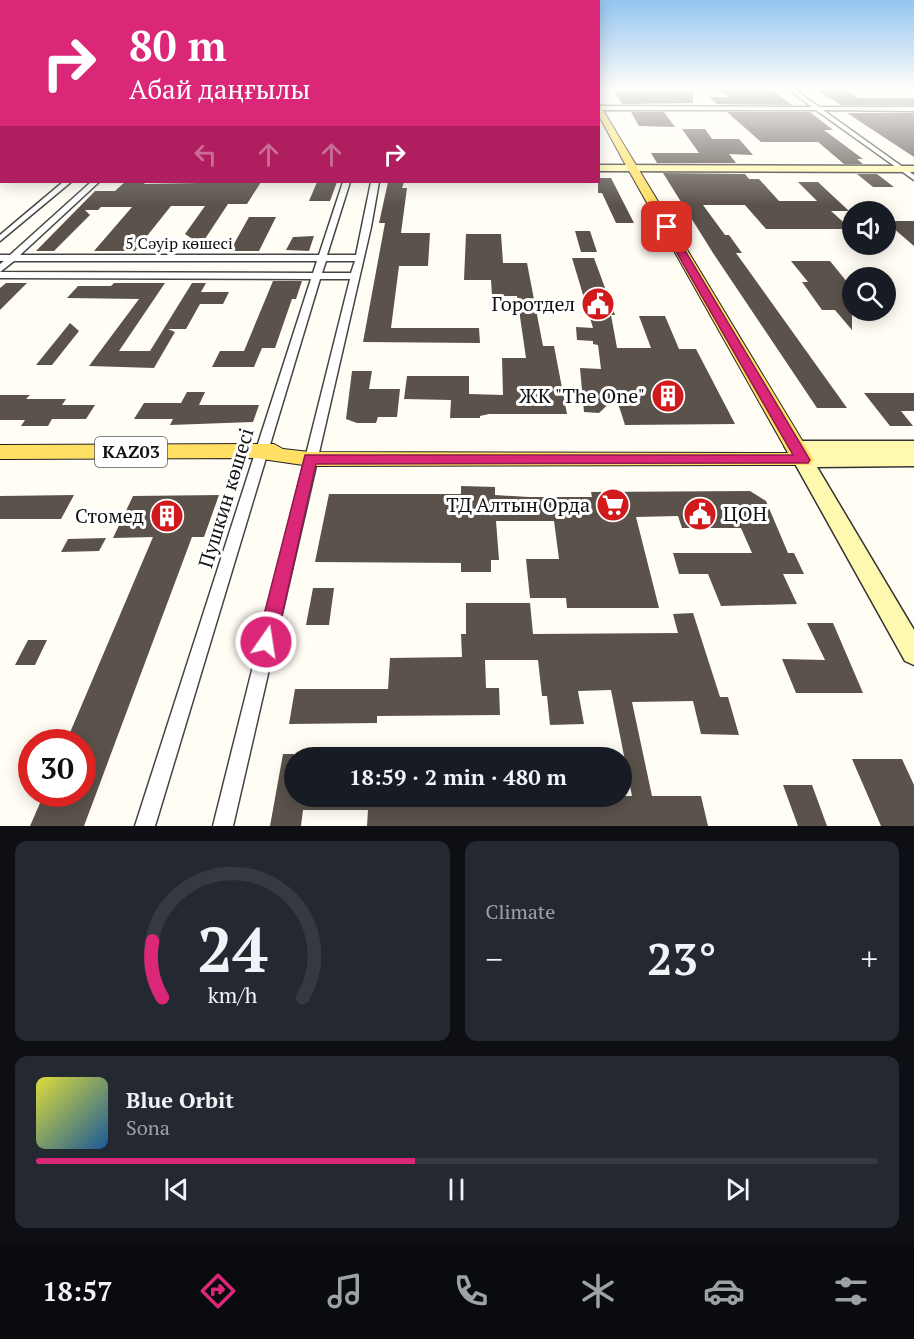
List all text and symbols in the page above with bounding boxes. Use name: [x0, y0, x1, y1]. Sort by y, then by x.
text: 80 m: [129, 17, 227, 73]
icon: right: [30, 24, 108, 102]
text: Абай даңғылы: [129, 71, 310, 107]
icon: left: [189, 138, 222, 171]
icon: ahead: [252, 138, 285, 171]
icon: ahead: [315, 138, 348, 171]
icon: right: [378, 138, 411, 171]
pin: [641, 201, 692, 252]
map controls: [842, 201, 896, 321]
button: sound: [842, 201, 896, 255]
icon: arrive: [650, 210, 683, 243]
street label: 5 Сәуір көшесі: [125, 232, 233, 254]
button: search: [842, 267, 896, 321]
public building icon: Горотдел: [580, 286, 616, 322]
place label: Горотдел: [492, 290, 575, 317]
building icon: ЖК "The One": [650, 378, 686, 414]
place label: ЖК "The One": [519, 382, 645, 409]
street label: Пушкин көшесі: [191, 425, 260, 571]
road number: KАZ03: [95, 437, 167, 467]
supermarket icon: ТД Алтын Орда: [595, 487, 631, 523]
place label: ТД Алтын Орда: [446, 491, 590, 518]
public building icon: ЦОН: [682, 496, 718, 532]
building icon: Стомед: [149, 498, 185, 534]
place label: ЦОН: [723, 500, 767, 527]
place label: Стомед: [75, 502, 144, 529]
position arrow: [234, 610, 298, 674]
speed limit sign: 30: [18, 729, 96, 807]
text: 18:59 · 2 min · 480 m: [349, 762, 567, 791]
text: Climate: [486, 898, 555, 925]
text: 24: [197, 907, 268, 990]
text: 23°: [647, 928, 716, 988]
text: −: [486, 937, 503, 980]
text: +: [860, 937, 878, 980]
text: km/h: [207, 981, 257, 1009]
text: Blue Orbit: [126, 1085, 234, 1114]
text: Sona: [126, 1114, 170, 1141]
icon: previous: [160, 1173, 193, 1206]
icon: pause: [440, 1173, 473, 1206]
icon: next: [721, 1173, 754, 1206]
icon: directions: [197, 1270, 239, 1312]
icon: music: [324, 1270, 366, 1312]
icon: phone: [450, 1270, 492, 1312]
icon: climate: [577, 1270, 619, 1312]
icon: car: [703, 1270, 745, 1312]
icon: filters: [830, 1270, 872, 1312]
text: 18:57: [42, 1273, 113, 1309]

